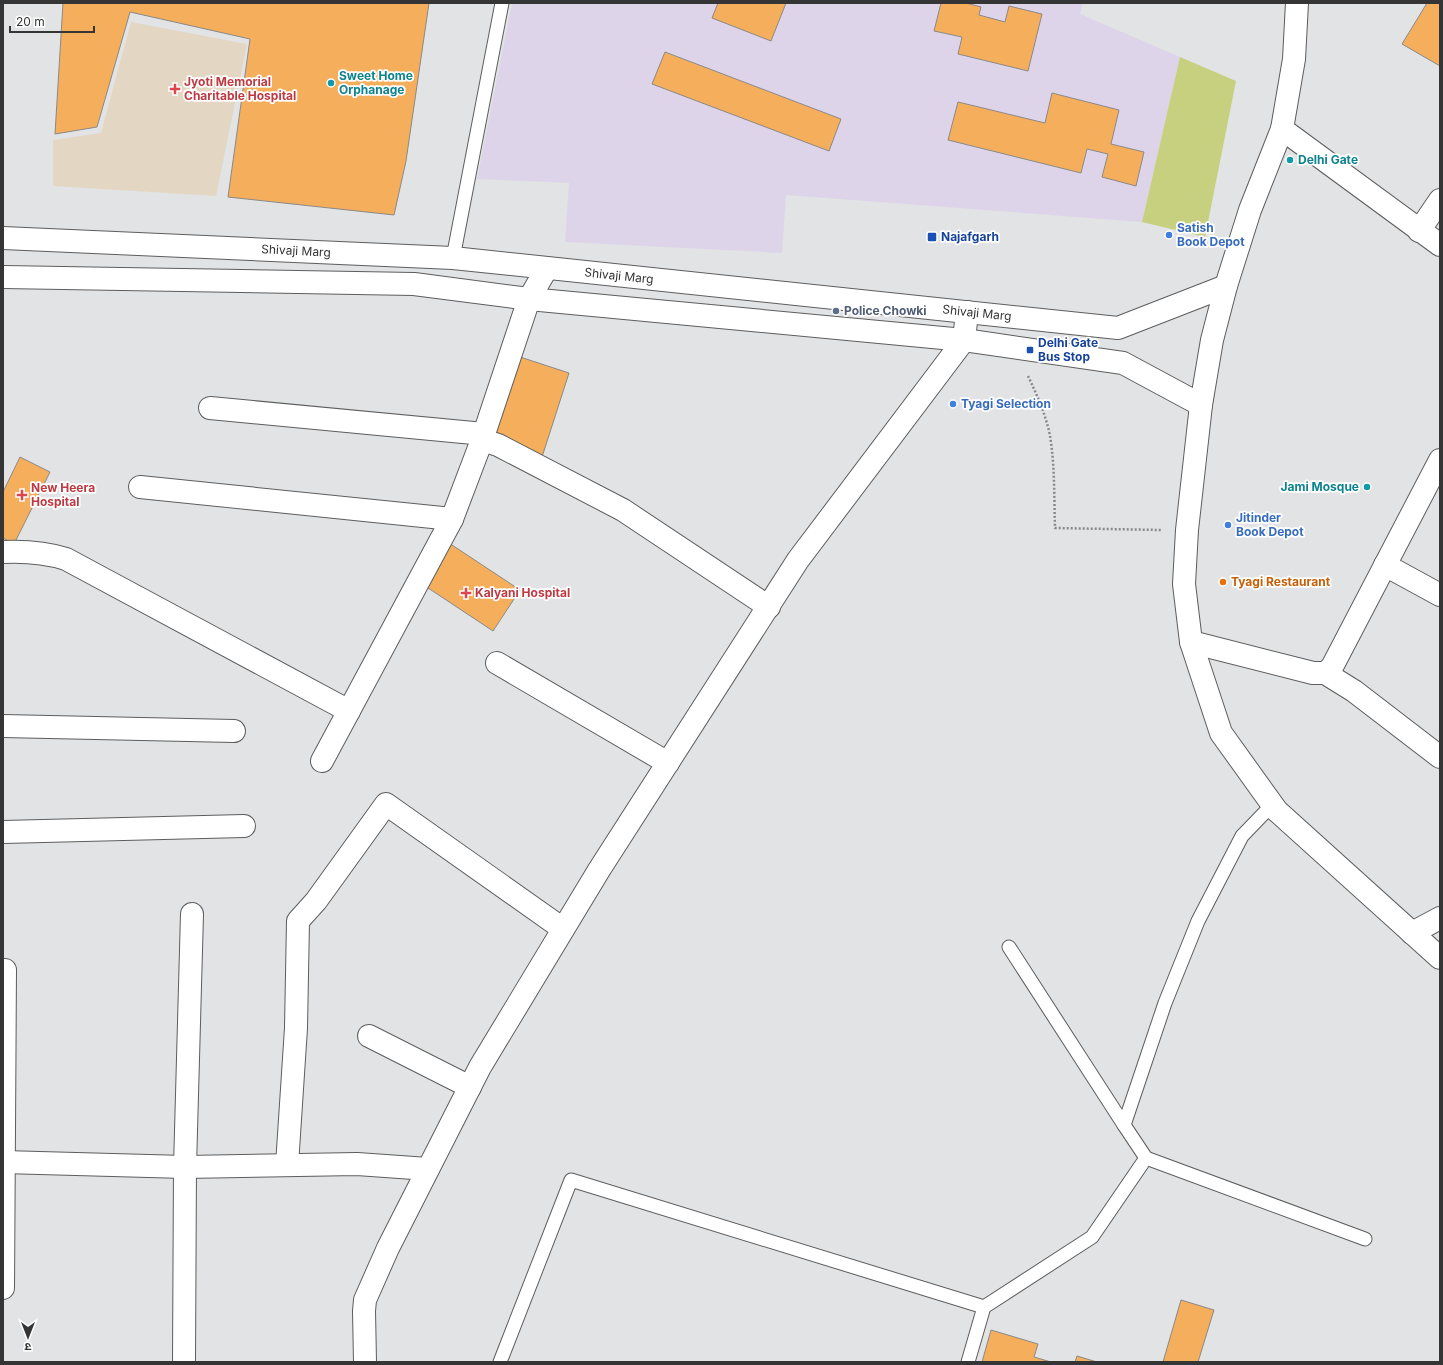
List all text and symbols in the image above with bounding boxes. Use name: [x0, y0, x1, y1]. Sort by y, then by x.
scale bar: [10, 8, 94, 34]
text: 20 m: [16, 14, 45, 29]
place label: Sweet Home Orphanage: [339, 68, 413, 97]
place label: Jyoti Memorial Charitable Hospital: [184, 74, 296, 103]
marker: Sweet Home Orphanage: [326, 78, 336, 88]
marker: Jyoti Memorial Charitable Hospital: [169, 83, 181, 95]
place label: Delhi Gate: [1298, 152, 1358, 167]
marker: Delhi Gate: [1285, 155, 1295, 165]
place label: Satish Book Depot: [1177, 220, 1245, 249]
place label: Najafgarh: [941, 229, 999, 244]
marker: Satish Book Depot: [1164, 230, 1174, 240]
marker: Najafgarh: [926, 231, 938, 243]
street label: Shivaji Marg: [261, 241, 331, 260]
street label: Shivaji Marg: [584, 264, 654, 287]
street label: Shivaji Marg: [942, 301, 1012, 324]
place label: Police Chowki: [844, 303, 927, 318]
marker: Police Chowki: [831, 306, 841, 316]
place label: Delhi Gate Bus Stop: [1038, 335, 1098, 364]
marker: Delhi Gate Bus Stop: [1025, 345, 1035, 355]
place label: Tyagi Selection: [961, 396, 1051, 411]
marker: Tyagi Selection: [948, 399, 958, 409]
place label: Jami Mosque: [1281, 479, 1359, 494]
place label: New Heera Hospital: [31, 480, 95, 509]
marker: Jami Mosque: [1362, 482, 1372, 492]
marker: New Heera Hospital: [16, 489, 28, 501]
place label: Jitinder Book Depot: [1236, 510, 1304, 539]
marker: Jitinder Book Depot: [1223, 520, 1233, 530]
place label: Tyagi Restaurant: [1231, 574, 1331, 589]
marker: Tyagi Restaurant: [1218, 577, 1228, 587]
place label: Kalyani Hospital: [475, 585, 570, 600]
marker: Kalyani Hospital: [460, 587, 472, 599]
north arrow: [8, 1317, 48, 1357]
text: उ: [24, 1340, 31, 1354]

